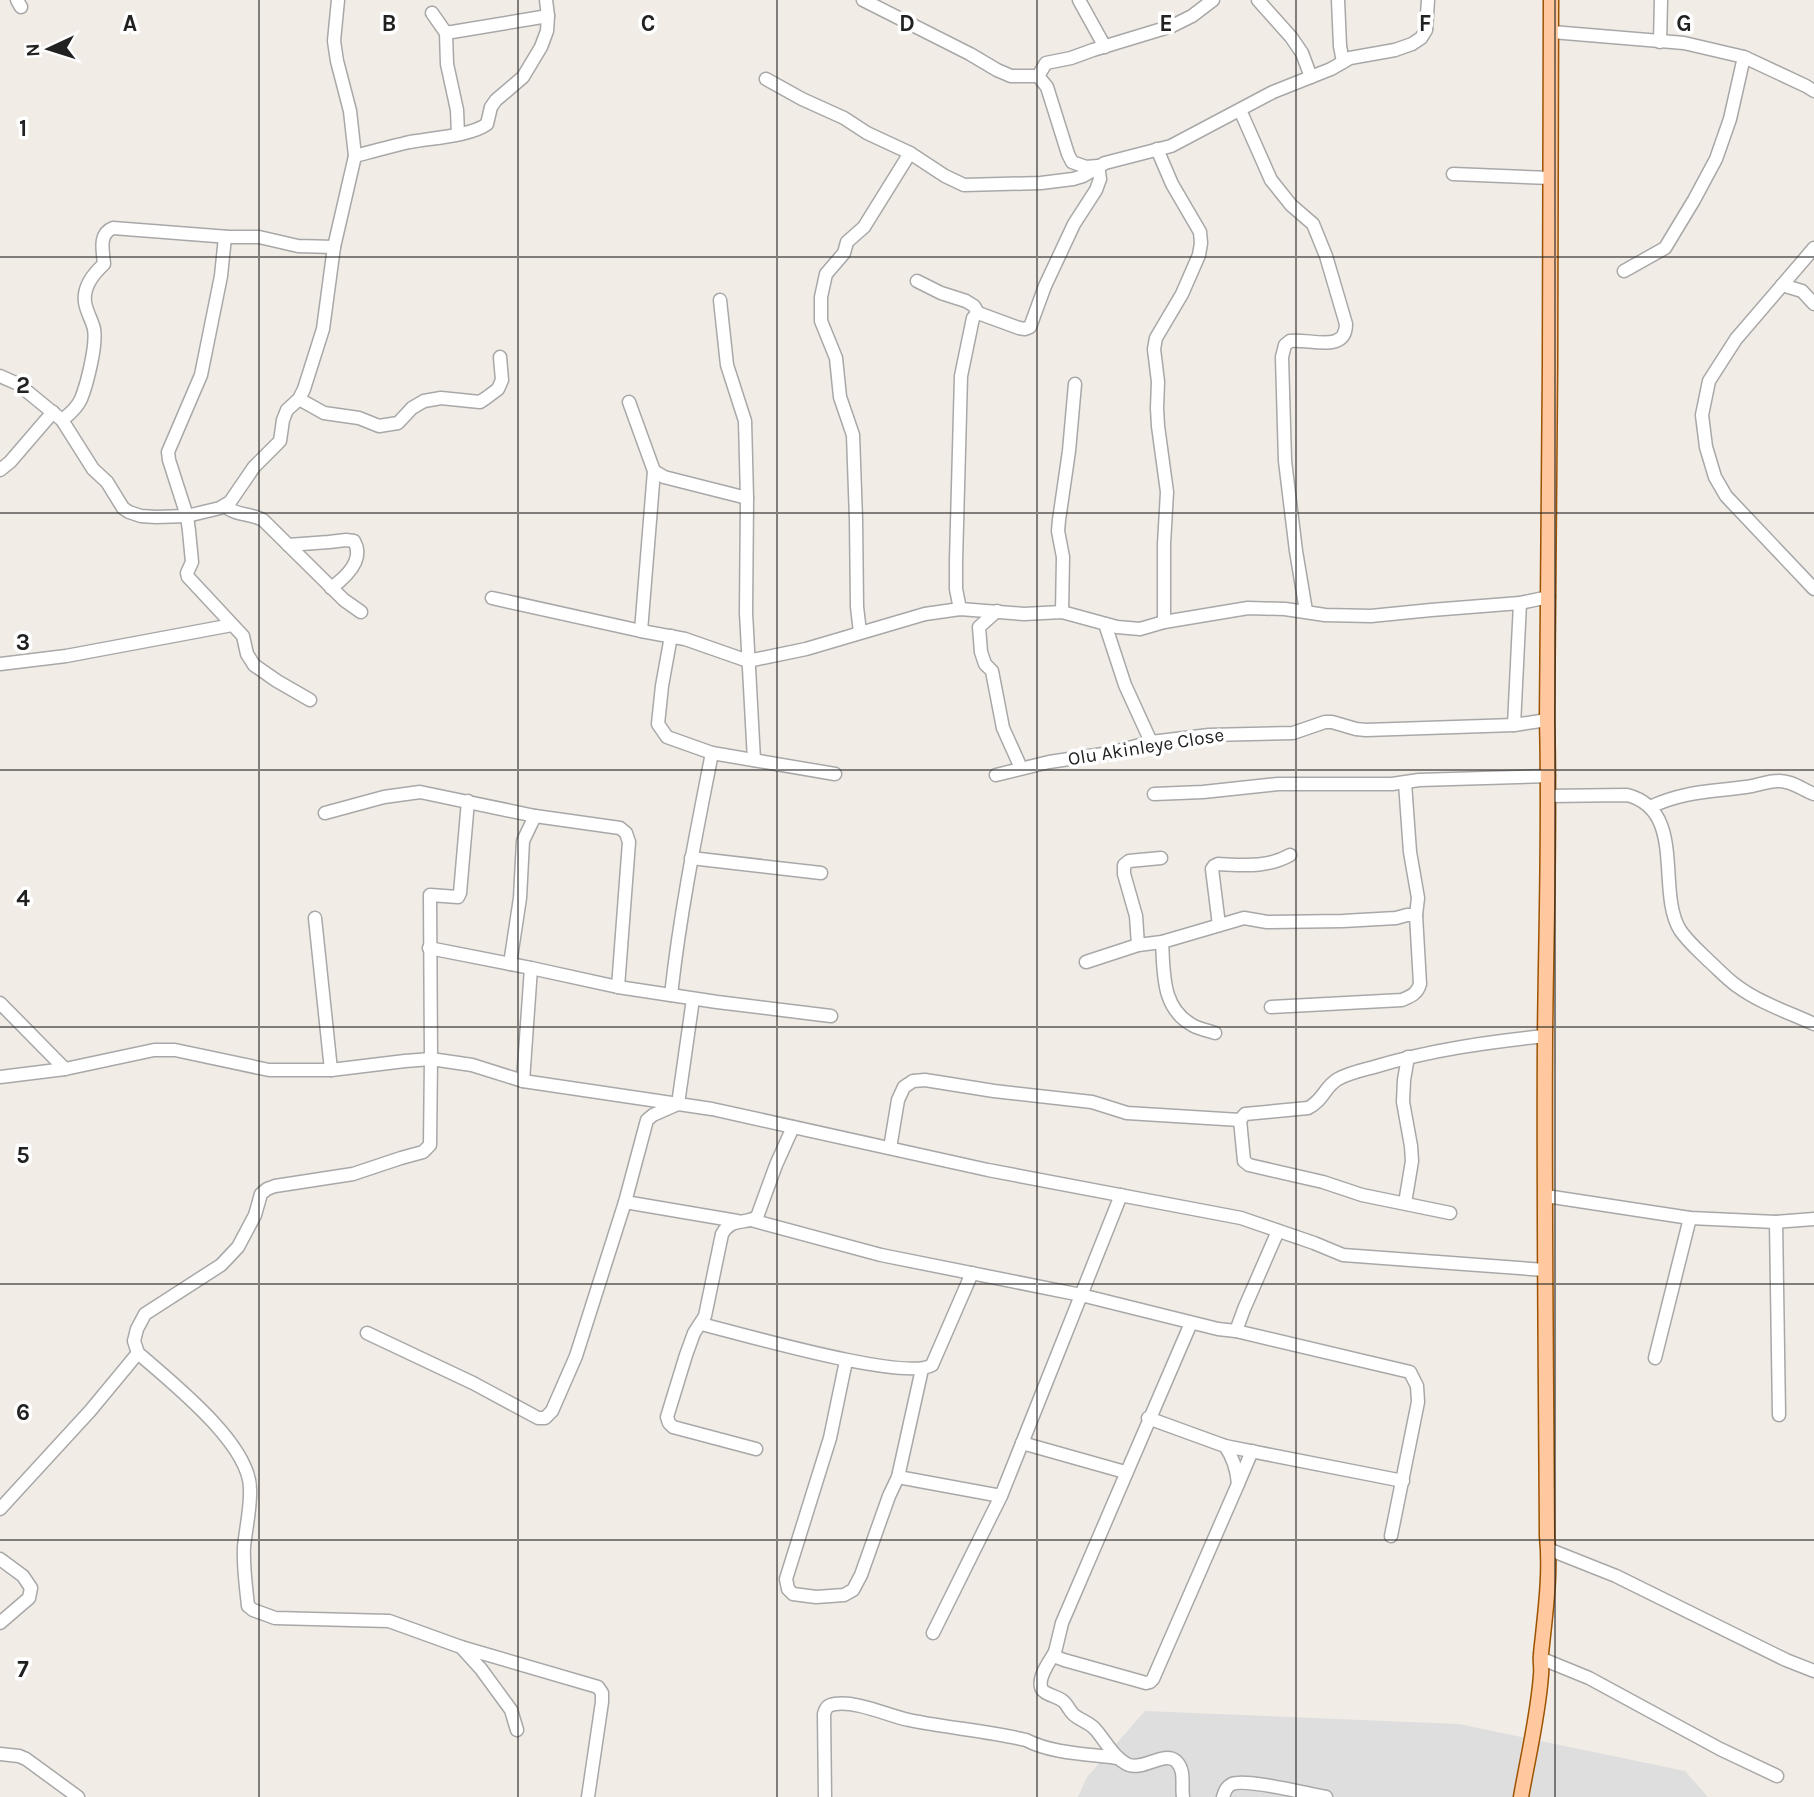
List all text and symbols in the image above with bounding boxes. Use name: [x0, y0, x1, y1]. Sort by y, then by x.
text: A: [123, 10, 137, 37]
text: B: [382, 10, 396, 37]
text: C: [641, 10, 655, 37]
text: D: [899, 10, 915, 37]
text: E: [1159, 10, 1173, 37]
text: F: [1419, 10, 1431, 37]
text: G: [1676, 10, 1692, 37]
north arrow: [14, 14, 84, 84]
text: N: [22, 43, 44, 58]
text: 1: [19, 115, 27, 142]
text: 2: [16, 372, 30, 399]
text: 3: [16, 629, 30, 656]
street label: Olu Akinleye Close: [1066, 724, 1226, 770]
text: 4: [16, 885, 30, 912]
text: 5: [16, 1142, 30, 1169]
text: 6: [16, 1399, 30, 1426]
text: 7: [17, 1656, 29, 1683]

